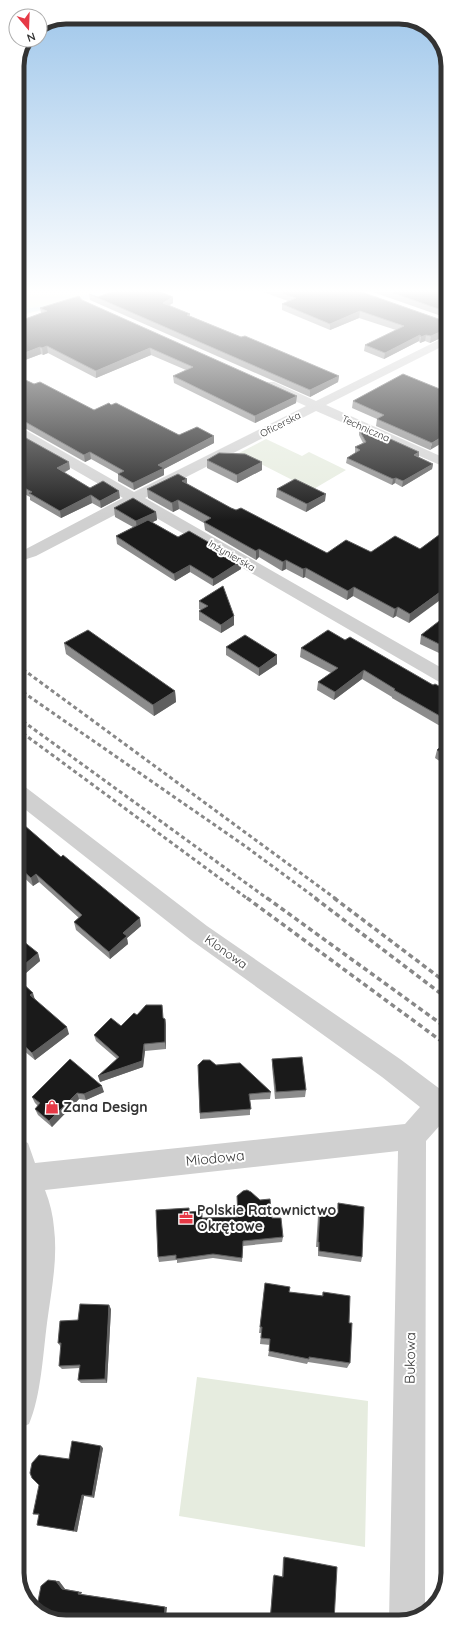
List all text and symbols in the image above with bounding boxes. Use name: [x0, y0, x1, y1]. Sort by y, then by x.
north arrow: [8, 8, 48, 48]
text: N: [25, 30, 37, 45]
street label: Oficerska: [258, 409, 303, 440]
street label: Techniczna: [340, 412, 392, 445]
street label: Inżynierska: [206, 537, 258, 574]
street label: Klonowa: [202, 932, 250, 972]
place label: Zana Design: [63, 1098, 148, 1116]
shop icon: Zana Design: [44, 1099, 60, 1115]
street label: Miodowa: [185, 1146, 245, 1170]
place label: Polskie Ratownictwo Okrętowe: [197, 1201, 337, 1235]
office icon: Polskie Ratownictwo Okrętowe: [178, 1210, 194, 1226]
street label: Bukowa: [401, 1332, 419, 1384]

